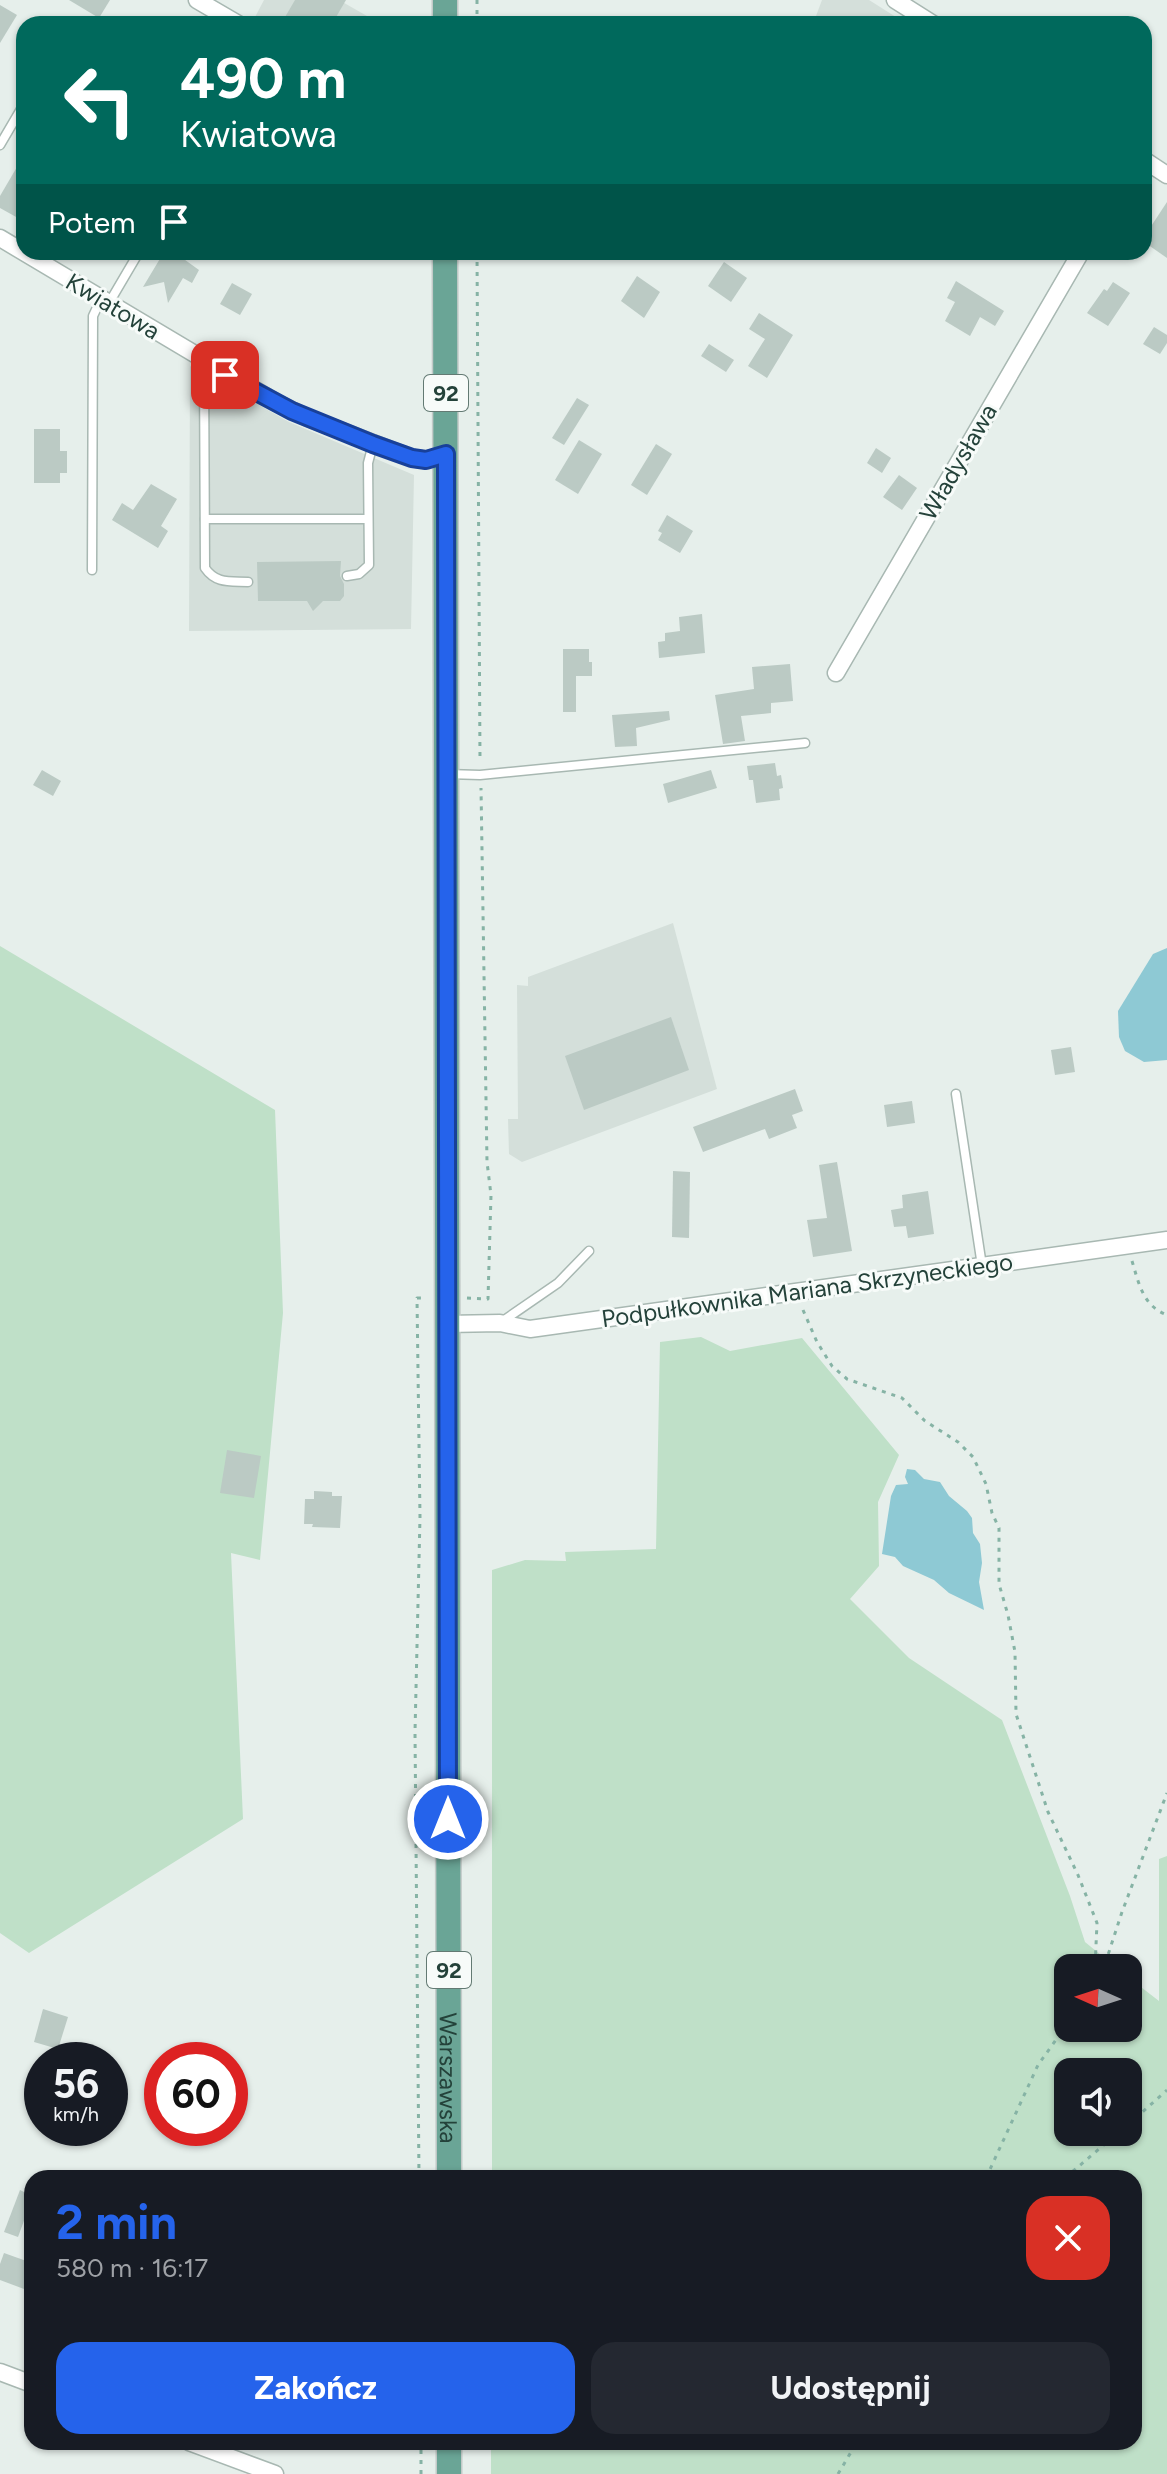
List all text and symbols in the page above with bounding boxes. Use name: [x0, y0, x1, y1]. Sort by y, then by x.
text: 490 m: [180, 45, 346, 112]
icon: left: [48, 48, 152, 152]
text: Kwiatowa: [180, 113, 337, 156]
icon: arrive: [152, 200, 196, 244]
text: Potem: [48, 204, 136, 241]
street label: Kwiatowa: [61, 267, 165, 345]
pin: [191, 341, 259, 409]
icon: arrive: [203, 353, 247, 397]
road number: 92: [424, 375, 468, 411]
street label: Władysława: [913, 399, 1003, 525]
street label: Podpułkownika Mariana Skrzyneckiego: [599, 1247, 1015, 1333]
position arrow: [406, 1777, 490, 1861]
road number: 92: [427, 1952, 471, 1988]
north arrow: [1054, 1954, 1142, 2042]
map controls: [1054, 1954, 1142, 2146]
street label: Warszawska: [434, 2012, 463, 2144]
speed limit sign: 60: [144, 2042, 248, 2146]
button: sound: [1054, 2058, 1142, 2146]
text: 56: [53, 2060, 99, 2108]
text: km/h: [53, 2102, 99, 2126]
text: 2 min: [56, 2193, 177, 2251]
button: close: [1026, 2196, 1110, 2280]
text: 580 m · 16:17: [56, 2252, 208, 2284]
button: Zakończ: [56, 2342, 575, 2434]
button: Udostępnij: [591, 2342, 1110, 2434]

